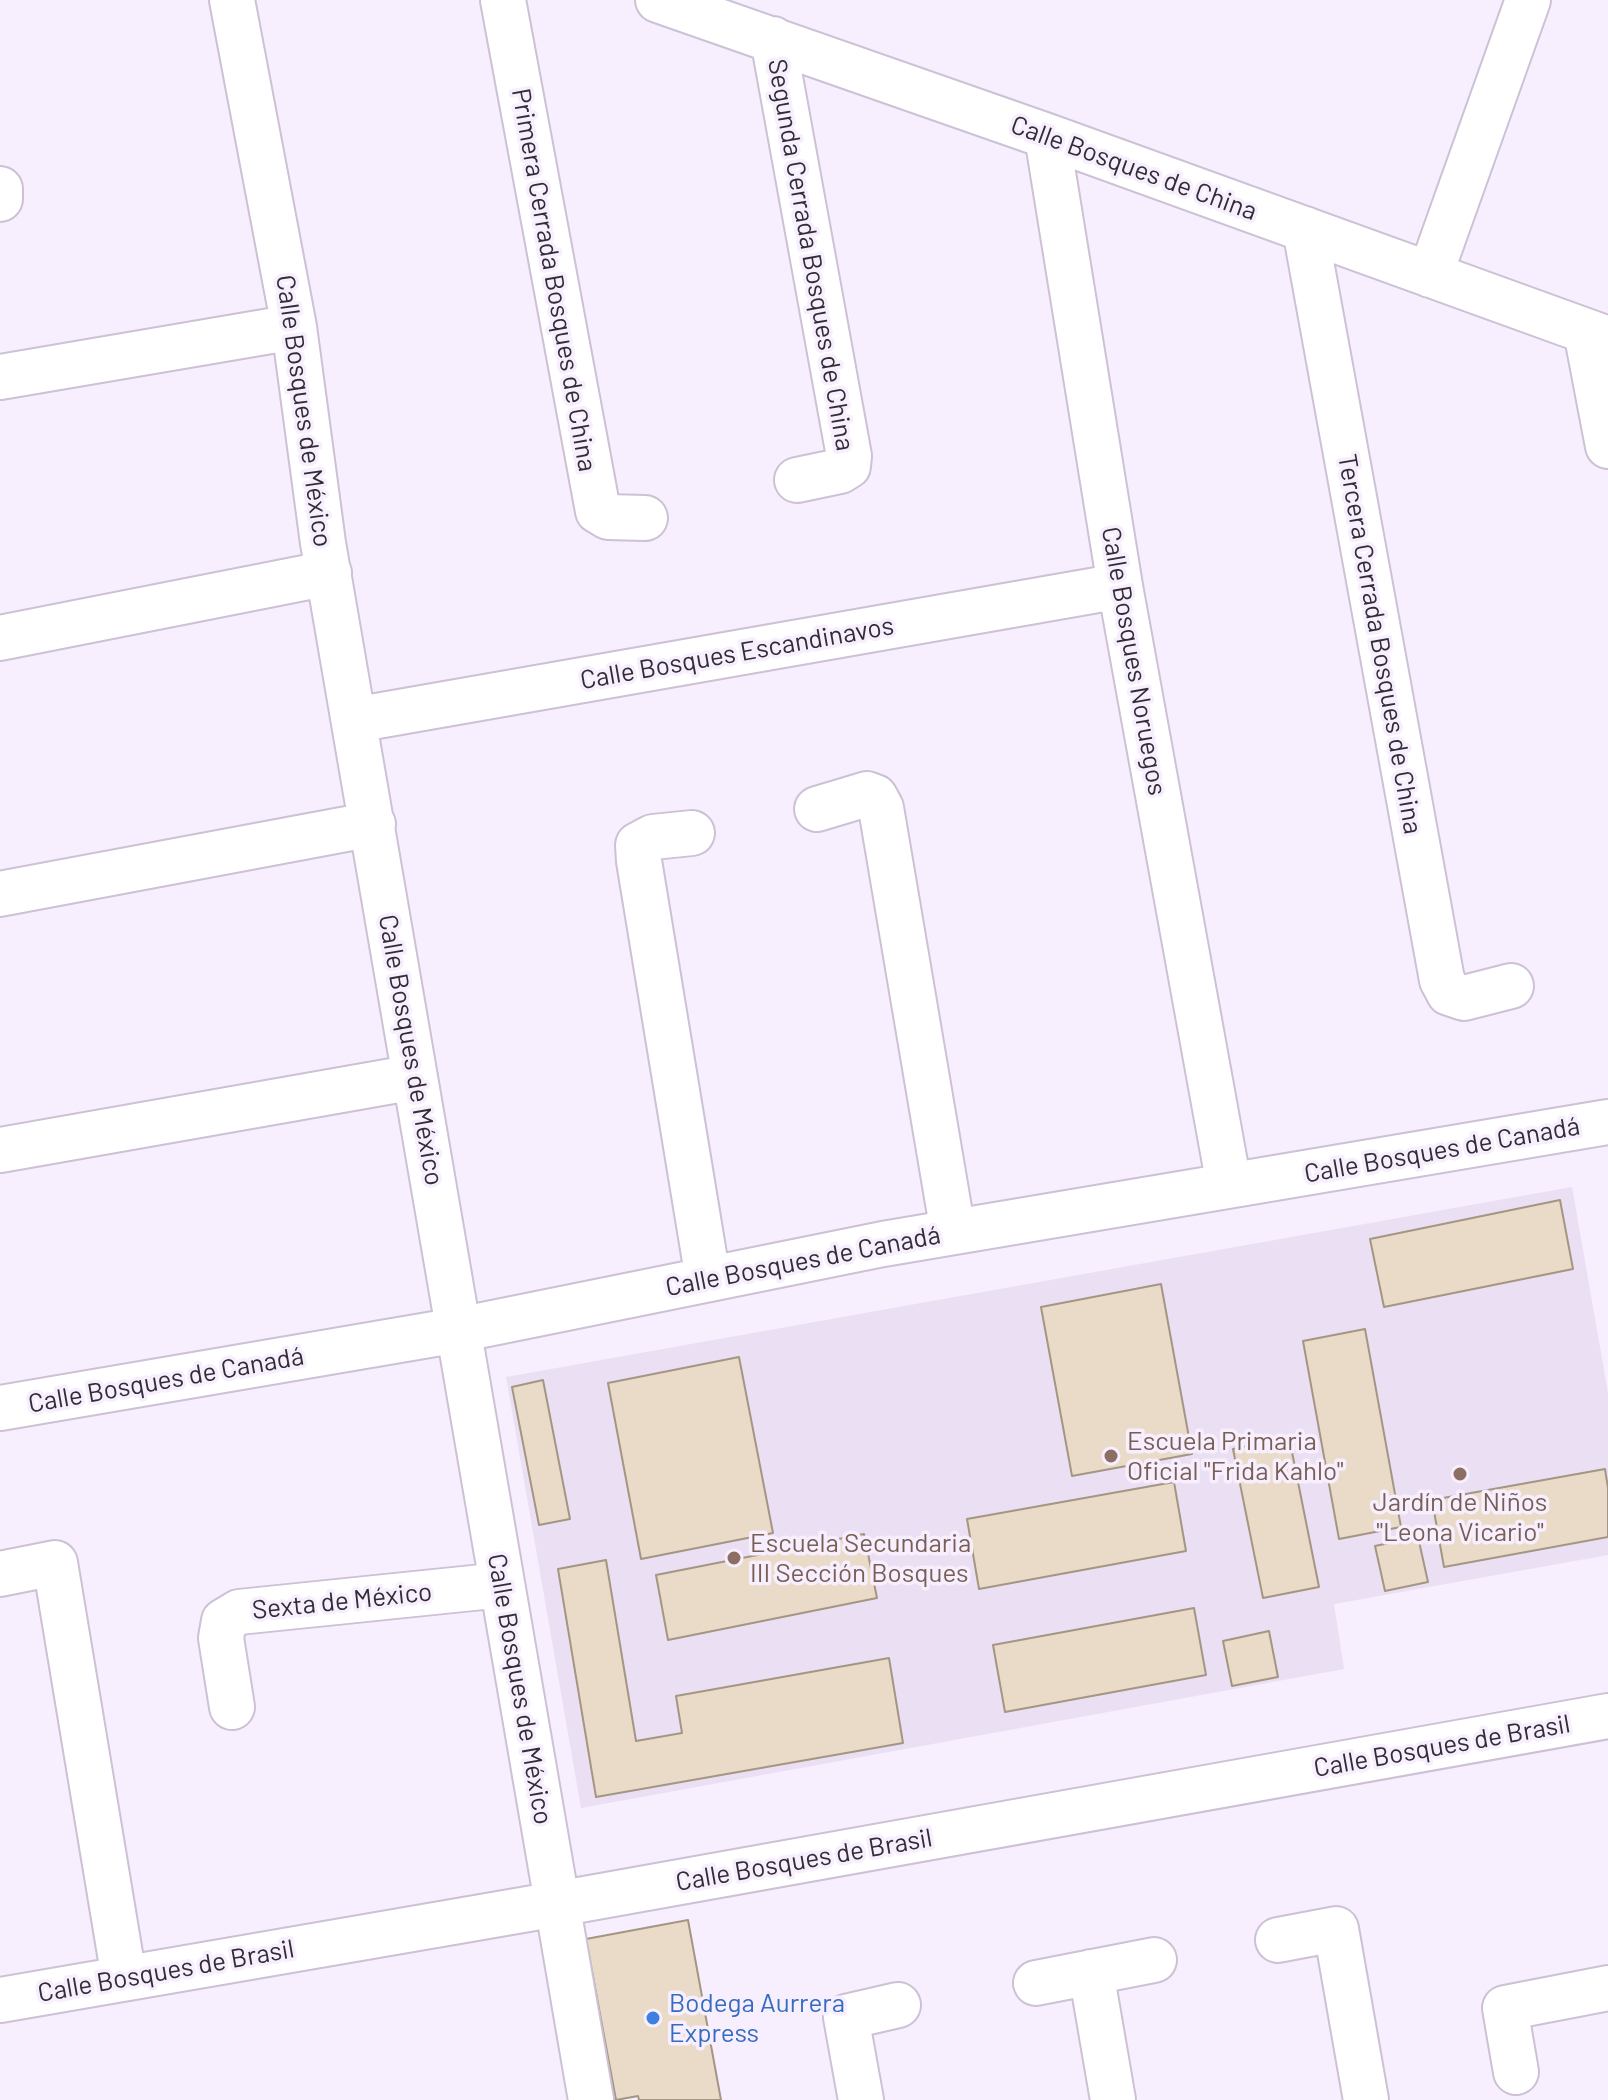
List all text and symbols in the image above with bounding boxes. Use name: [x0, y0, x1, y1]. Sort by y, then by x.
street label: Segunda Cerrada Bosques de China: [761, 57, 861, 453]
street label: Primera Cerrada Bosques de China: [505, 86, 603, 474]
street label: Calle Bosques de China: [1007, 109, 1261, 227]
street label: Calle Bosques de México: [269, 273, 339, 549]
street label: Tercera Cerrada Bosques de China: [1331, 452, 1429, 836]
street label: Calle Bosques Noruegos: [1095, 524, 1173, 798]
street label: Calle Bosques Escandinavos: [578, 610, 896, 696]
street label: Calle Bosques de México: [372, 912, 450, 1188]
street label: Calle Bosques de Canadá: [1302, 1110, 1582, 1190]
street label: Calle Bosques de Canadá: [663, 1219, 943, 1303]
street label: Calle Bosques de Canadá: [26, 1340, 306, 1420]
place label: Escuela Primaria Oficial "Frida Kahlo": [1127, 1425, 1344, 1486]
marker: Escuela Primaria Oficial "Frida Kahlo": [1102, 1447, 1120, 1465]
marker: Jardín de Niños "Leona Vicario": [1451, 1465, 1469, 1483]
place label: Jardín de Niños "Leona Vicario": [1373, 1486, 1547, 1548]
place label: Escuela Secundaria III Sección Bosques: [750, 1527, 971, 1588]
marker: Escuela Secundaria III Sección Bosques: [725, 1549, 743, 1567]
street label: Calle Bosques de México: [481, 1551, 559, 1827]
street label: Sexta de México: [250, 1576, 434, 1626]
street label: Calle Bosques de Brasil: [1311, 1708, 1573, 1784]
street label: Calle Bosques de Brasil: [673, 1822, 935, 1898]
street label: Calle Bosques de Brasil: [35, 1933, 297, 2009]
place label: Bodega Aurrera Express: [669, 1987, 845, 2048]
marker: Bodega Aurrera Express: [644, 2009, 662, 2027]

